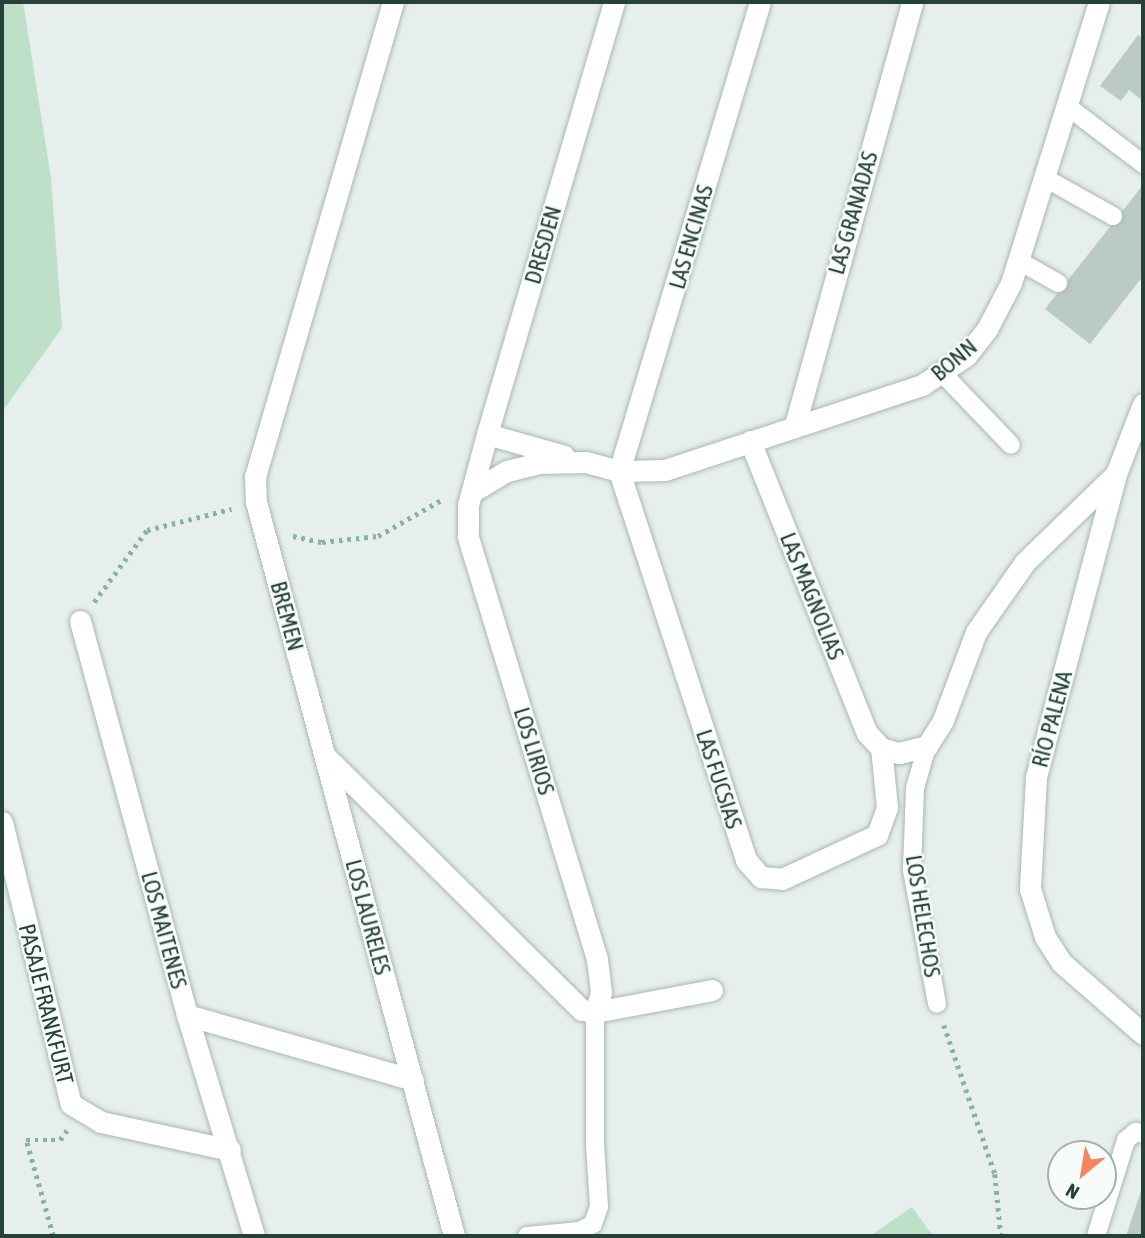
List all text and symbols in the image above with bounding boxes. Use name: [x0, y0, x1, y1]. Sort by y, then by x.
street label: LAS GRANADAS: [822, 148, 884, 278]
street label: LAS ENCINAS: [663, 182, 719, 292]
street label: DRESDEN: [519, 203, 567, 287]
street label: BONN: [925, 333, 983, 387]
street label: LAS MAGNOLIAS: [774, 528, 850, 664]
street label: BREMEN: [264, 578, 310, 654]
street label: RÍO PALENA: [1026, 668, 1078, 770]
street label: LOS LIRIOS: [508, 704, 560, 798]
street label: LAS FUCSIAS: [690, 726, 748, 832]
street label: LOS HELECHOS: [900, 853, 946, 979]
street label: LOS LAURELES: [339, 856, 397, 978]
street label: LOS MAITENES: [135, 868, 193, 992]
street label: PASAJE FRANKFURT: [13, 921, 79, 1087]
north arrow: [1047, 1140, 1117, 1210]
text: N: [1062, 1179, 1083, 1204]

